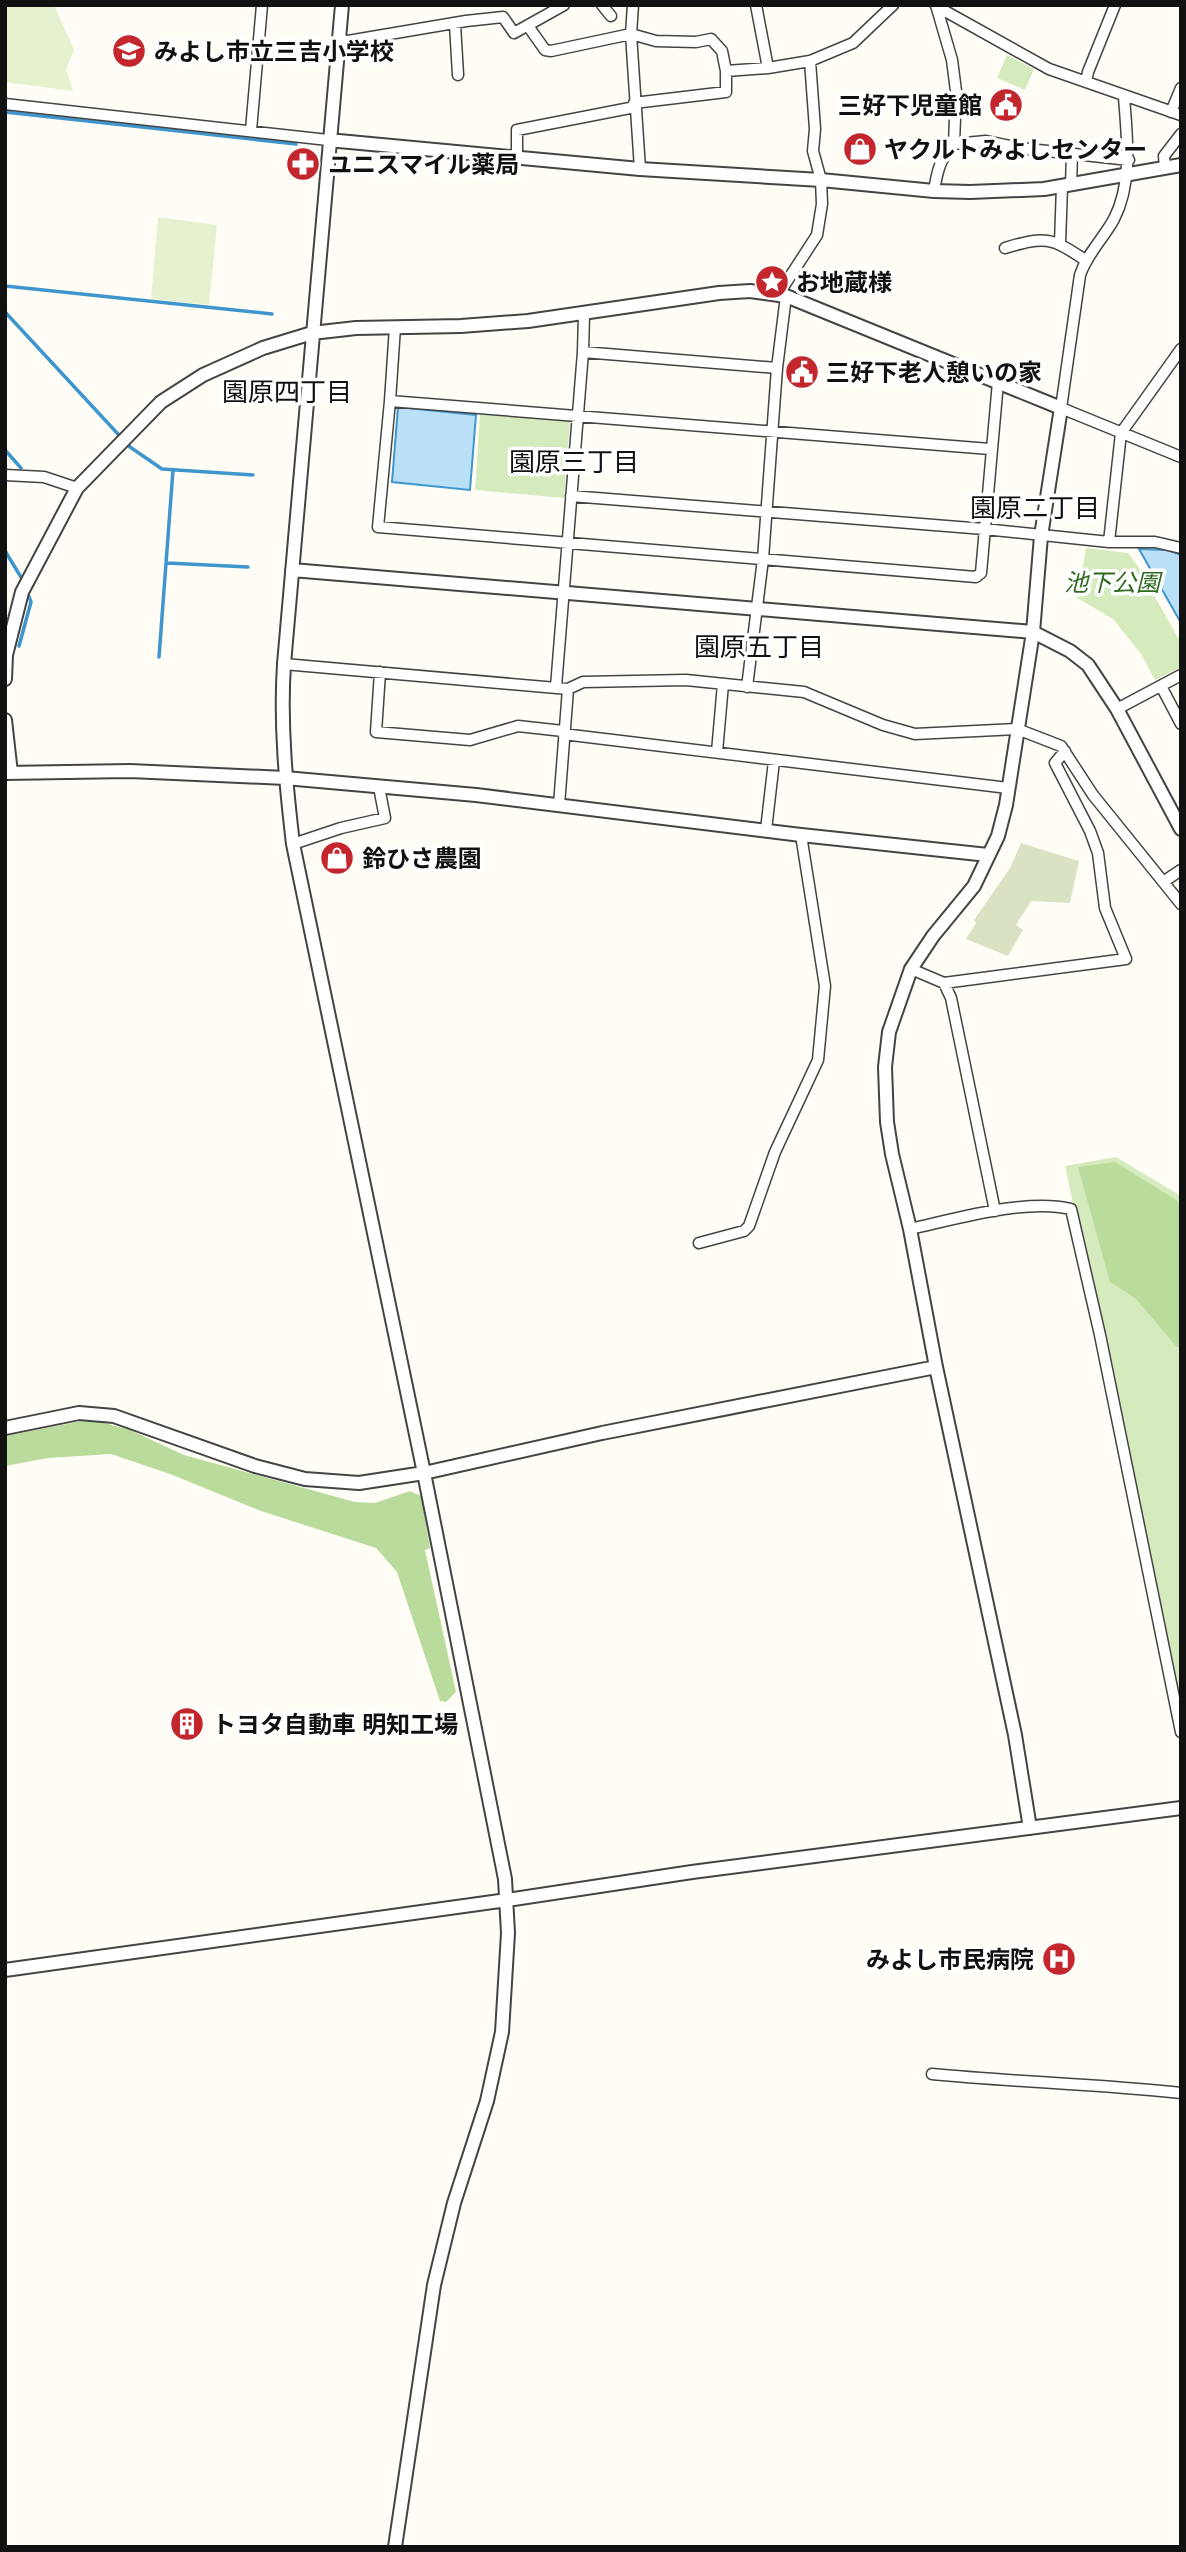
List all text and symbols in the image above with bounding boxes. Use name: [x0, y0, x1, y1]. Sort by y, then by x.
school or university icon: みよし市立三吉小学校: [110, 32, 148, 70]
place label: みよし市立三吉小学校: [154, 36, 394, 67]
public building icon: 三好下児童館: [987, 86, 1025, 124]
place label: 三好下児童館: [838, 90, 982, 121]
shop icon: ヤクルトみよしセンター: [841, 130, 879, 168]
place label: ヤクルトみよしセンター: [884, 134, 1147, 165]
pharmacy icon: ユニスマイル薬局: [284, 145, 322, 183]
place label: ユニスマイル薬局: [328, 149, 519, 180]
place icon: お地蔵様: [753, 263, 791, 301]
place label: お地蔵様: [796, 267, 892, 298]
public building icon: 三好下老人憩いの家: [783, 353, 821, 391]
place label: 三好下老人憩いの家: [826, 357, 1042, 388]
district label: 園原四丁目: [222, 375, 352, 408]
district label: 園原三丁目: [509, 445, 639, 478]
district label: 園原二丁目: [970, 491, 1100, 524]
park label: 池下公園: [1064, 567, 1163, 598]
district label: 園原五丁目: [694, 630, 824, 663]
shop icon: 鈴ひさ農園: [318, 839, 356, 877]
place label: 鈴ひさ農園: [362, 843, 482, 874]
building icon: トヨタ自動車 明知工場: [168, 1705, 206, 1743]
place label: トヨタ自動車 明知工場: [212, 1709, 458, 1740]
hospital icon: みよし市民病院: [1040, 1940, 1078, 1978]
place label: みよし市民病院: [866, 1944, 1034, 1975]

